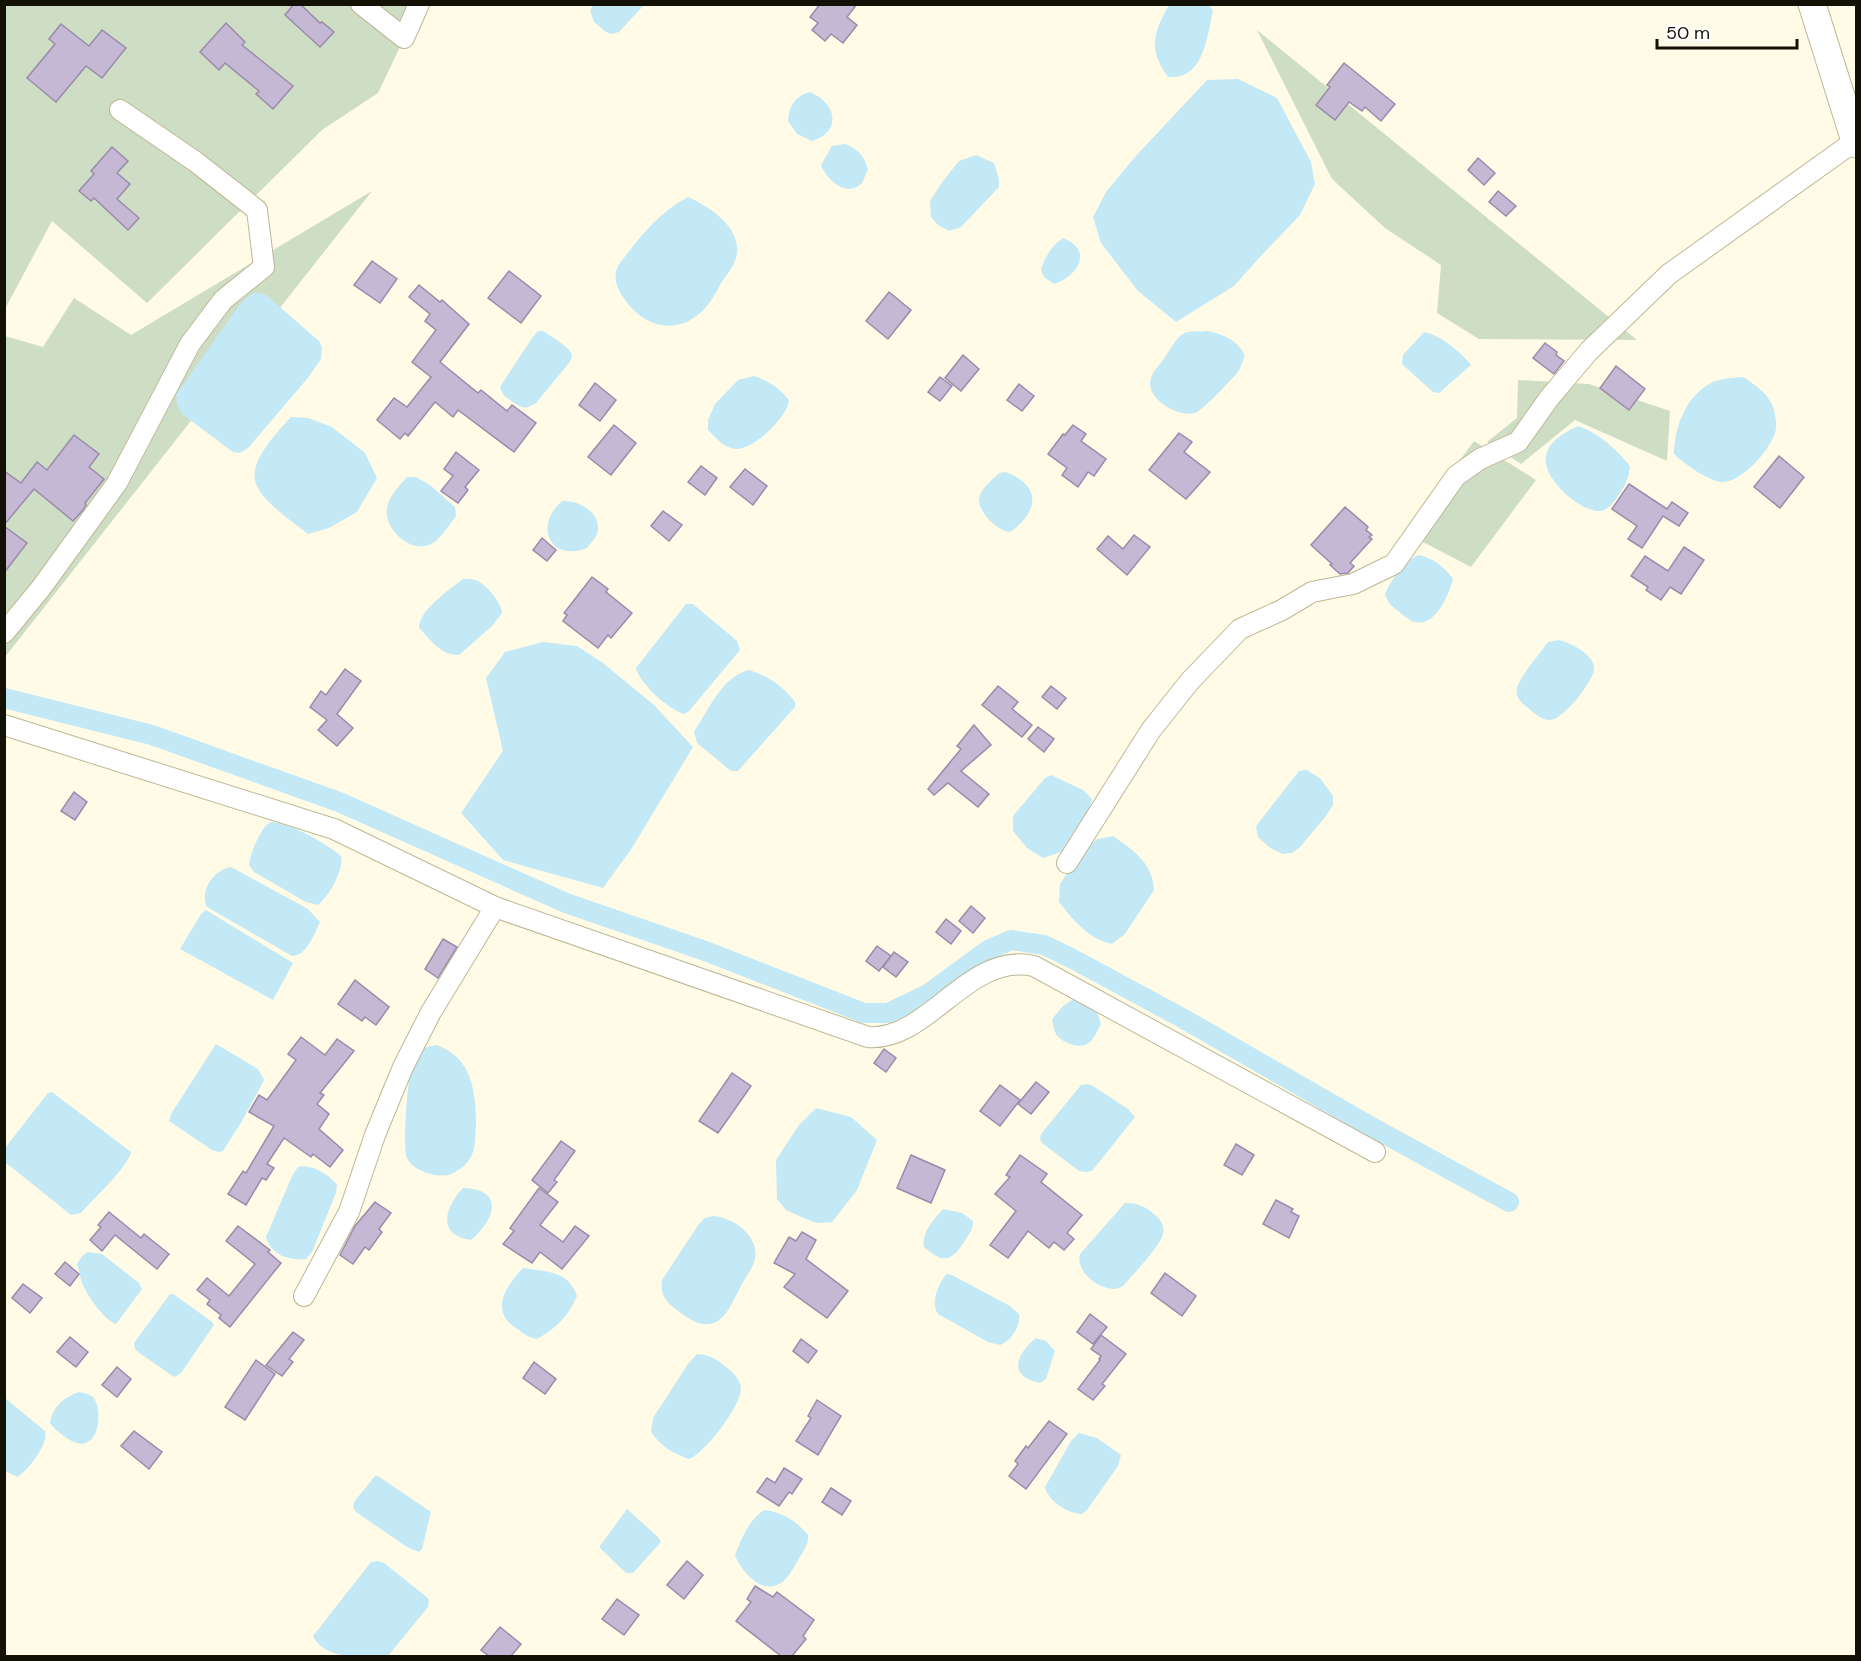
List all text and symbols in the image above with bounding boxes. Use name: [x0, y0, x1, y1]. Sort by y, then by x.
scale bar: [1657, 12, 1796, 50]
text: 50 m: [1666, 21, 1710, 45]

